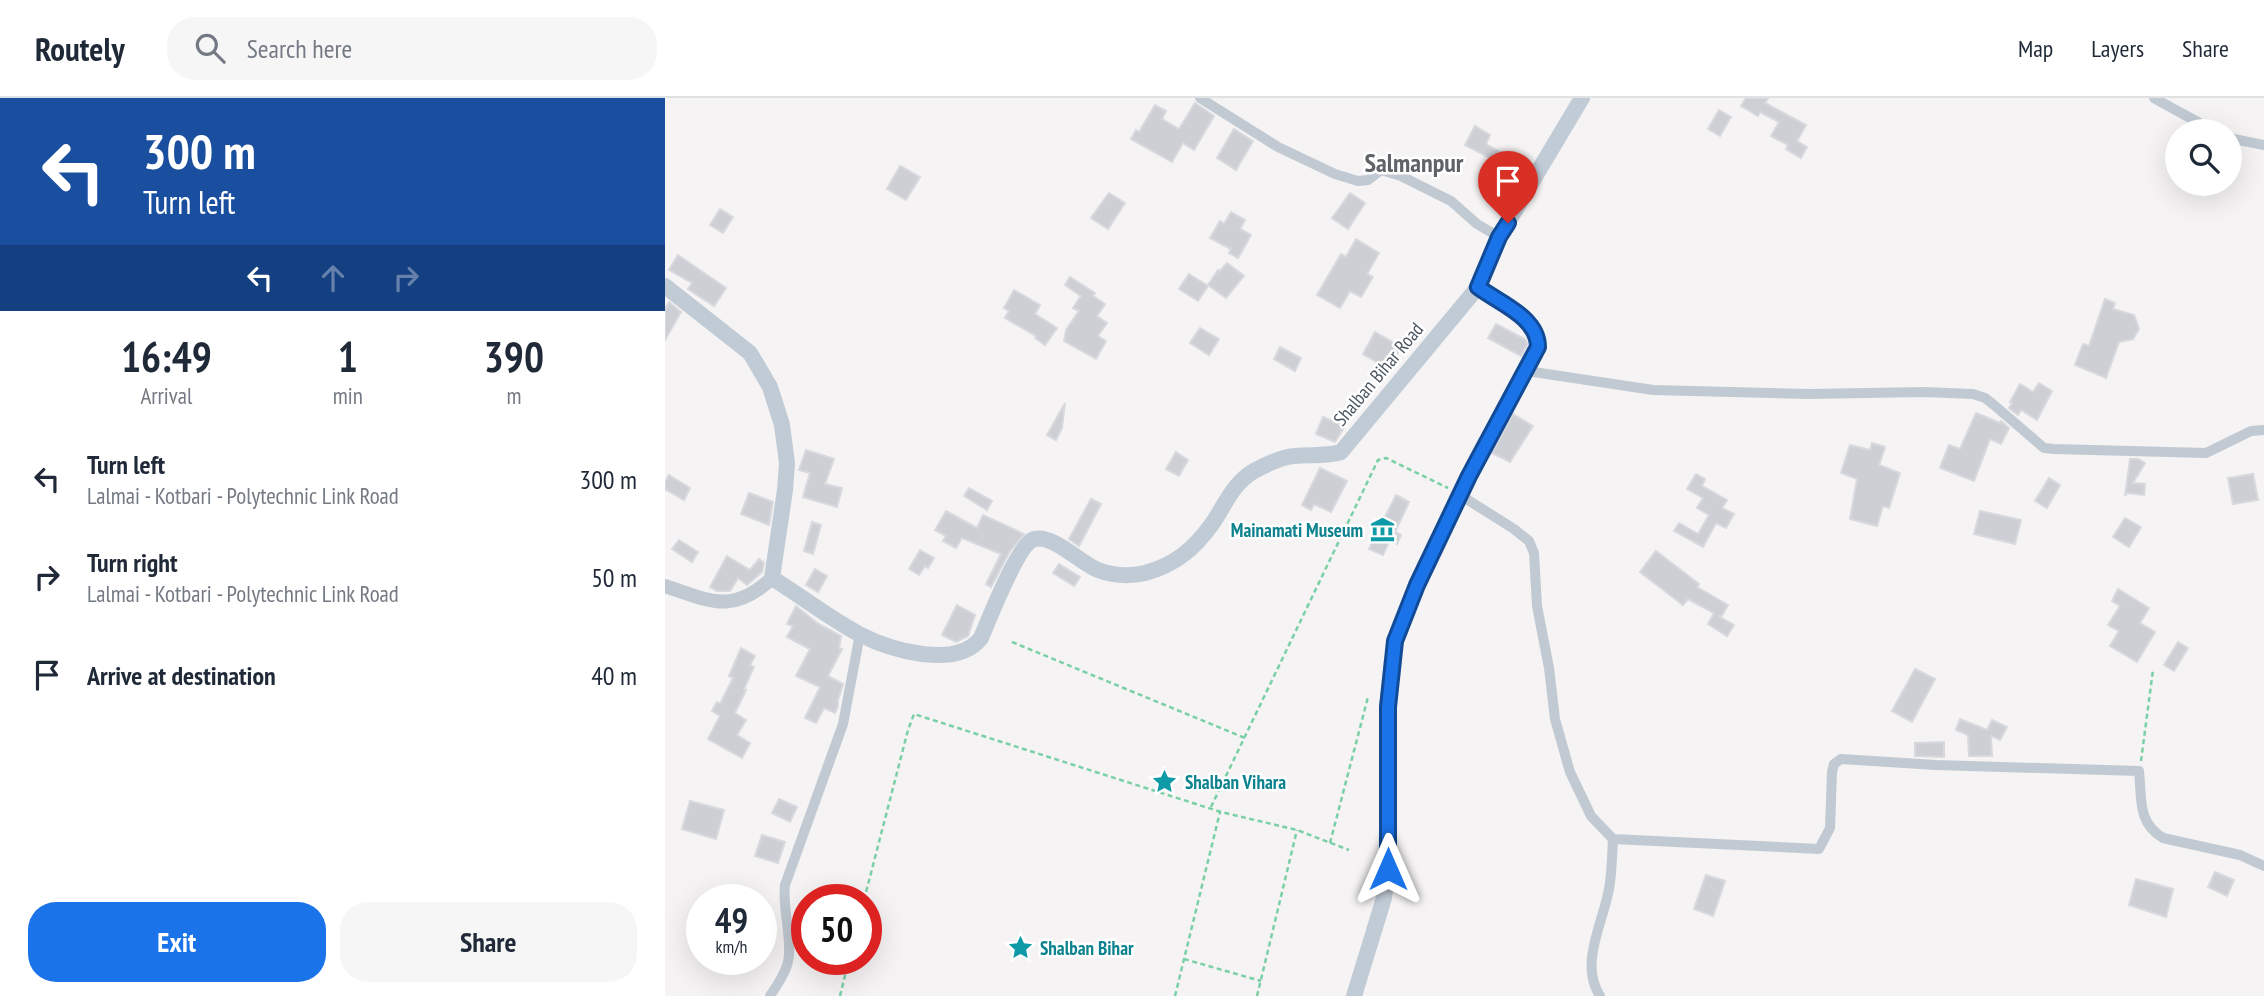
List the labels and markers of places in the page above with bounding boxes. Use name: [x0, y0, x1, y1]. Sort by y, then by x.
pin: [1478, 151, 1538, 223]
museum icon: Mainamati Museum: [1369, 516, 1397, 544]
place label: Mainamati Museum: [1231, 518, 1363, 542]
place icon: Shalban Vihara: [1151, 768, 1179, 796]
place label: Shalban Vihara: [1185, 770, 1286, 794]
place icon: Shalban Bihar: [1006, 934, 1034, 962]
place label: Shalban Bihar: [1040, 936, 1134, 960]

